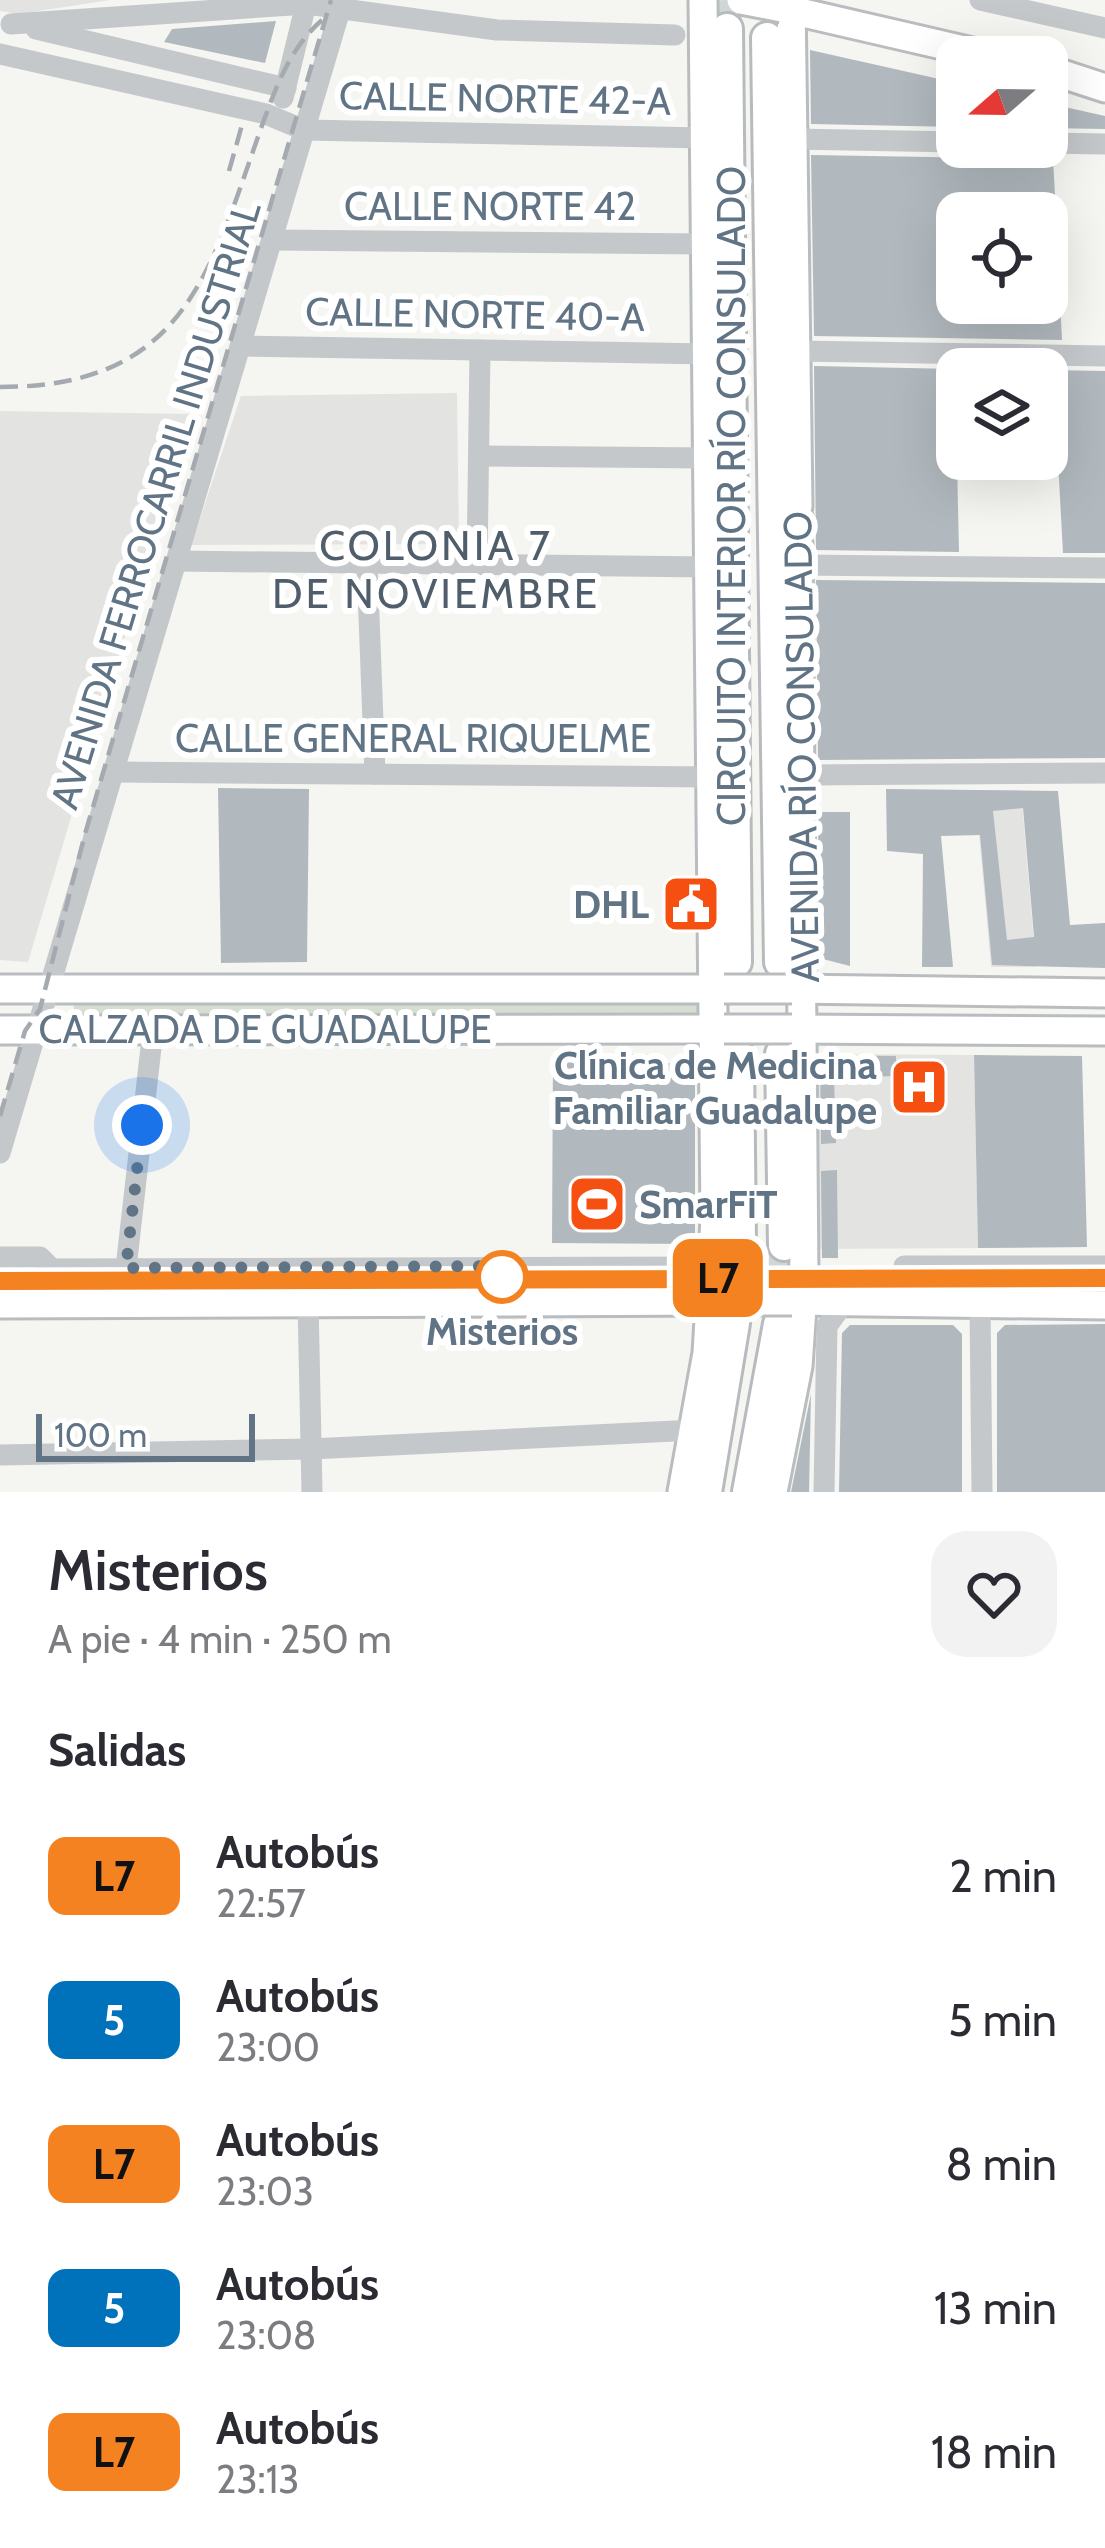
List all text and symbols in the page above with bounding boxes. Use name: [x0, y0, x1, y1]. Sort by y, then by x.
north arrow: [936, 36, 1068, 168]
map controls: [936, 36, 1068, 480]
street label: CALLE NORTE 42-A: [339, 71, 671, 125]
street label: CIRCUITO INTERIOR RÍO CONSULADO: [707, 166, 755, 826]
street label: CALLE NORTE 42: [344, 182, 636, 230]
button: locate: [936, 192, 1068, 324]
street label: AVENIDA FERROCARRIL INDUSTRIAL: [40, 195, 271, 814]
street label: CALLE NORTE 40-A: [305, 287, 645, 341]
button: layers: [936, 348, 1068, 480]
street label: AVENIDA RÍO CONSULADO: [773, 511, 829, 983]
district label: COLONIA 7 DE NOVIEMBRE: [272, 519, 600, 619]
street label: CALLE GENERAL RIQUELME: [175, 714, 651, 762]
public building icon: DHL: [660, 873, 722, 935]
place label: DHL: [573, 880, 649, 928]
street label: CALZADA DE GUADALUPE: [38, 1005, 492, 1053]
place label: Clínica de Medicina Familiar Guadalupe: [552, 1041, 877, 1134]
hospital icon: Clínica de Medicina Familiar Guadalupe: [888, 1056, 950, 1118]
your location: [112, 1095, 172, 1155]
sports icon: SmarFiT: [566, 1173, 628, 1235]
place label: SmarFiT: [639, 1180, 778, 1228]
line badge: L7: [664, 1239, 772, 1317]
marker: Misterios: [477, 1252, 527, 1302]
text: L7: [697, 1252, 739, 1304]
place label: Misterios: [426, 1307, 578, 1355]
scale bar: [36, 1408, 255, 1461]
text: 100 m: [54, 1415, 147, 1455]
button: heart: [931, 1531, 1057, 1657]
text: Misterios: [48, 1535, 268, 1604]
text: A pie · 4 min · 250 m: [48, 1615, 392, 1663]
text: Salidas: [48, 1723, 186, 1777]
text: Autobús: [216, 1825, 379, 1879]
text: 2 min: [949, 1849, 1057, 1903]
text: L7: [93, 1850, 135, 1902]
text: 22:57: [216, 1879, 306, 1927]
text: Autobús: [216, 1969, 379, 2023]
text: 5 min: [948, 1993, 1057, 2047]
text: 5: [103, 1994, 125, 2046]
text: 23:00: [216, 2023, 320, 2071]
text: Autobús: [216, 2113, 379, 2167]
text: 8 min: [945, 2137, 1057, 2191]
text: L7: [93, 2138, 135, 2190]
text: 23:03: [216, 2167, 314, 2215]
text: Autobús: [216, 2257, 379, 2311]
text: 13 min: [934, 2281, 1057, 2335]
text: 5: [103, 2282, 125, 2334]
text: 23:08: [216, 2311, 317, 2359]
text: Autobús: [216, 2401, 379, 2455]
text: 18 min: [931, 2425, 1057, 2479]
text: L7: [93, 2426, 135, 2478]
text: 23:13: [216, 2455, 299, 2503]

